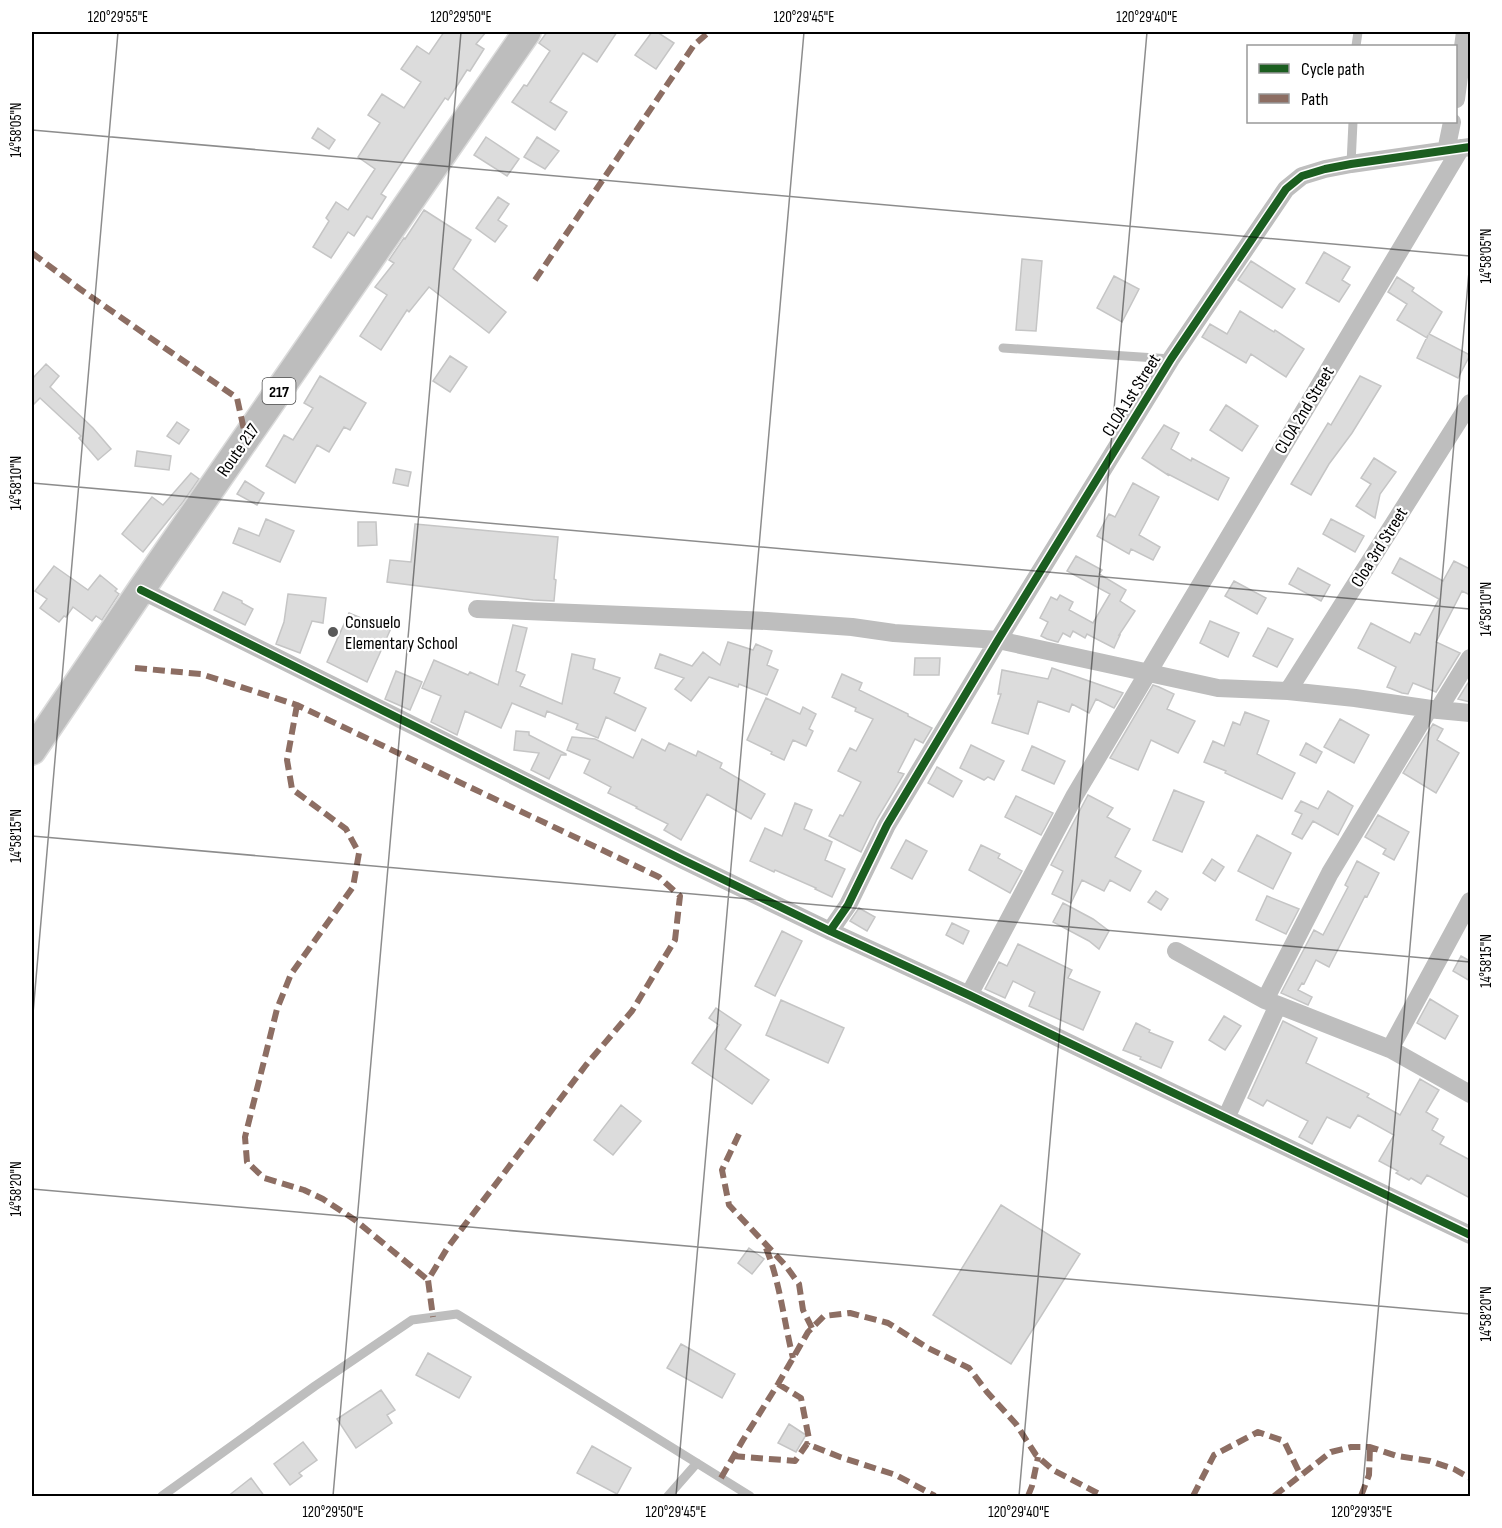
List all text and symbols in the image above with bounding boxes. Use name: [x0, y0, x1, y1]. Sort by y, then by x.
text: 120°29'55"E: [88, 8, 148, 27]
text: 120°29'50"E: [430, 8, 492, 27]
text: 120°29'45"E: [774, 8, 834, 27]
text: 120°29'40"E: [1116, 8, 1178, 27]
legend: [1247, 45, 1457, 123]
text: Cycle path: [1301, 59, 1365, 80]
text: Path: [1301, 89, 1329, 110]
text: 14°58'05"N: [7, 102, 26, 158]
text: 14°58'05"N: [1477, 228, 1496, 284]
street label: CLOA 1st Street: [1098, 350, 1165, 440]
street label: CLOA 2nd Street: [1270, 362, 1339, 458]
road number: 217: [262, 378, 296, 404]
street label: Route 217: [213, 419, 265, 481]
text: 14°58'10"N: [7, 456, 26, 510]
street label: Cloa 3rd Street: [1347, 503, 1412, 591]
text: 14°58'10"N: [1477, 582, 1496, 636]
place label: Consuelo Elementary School: [345, 612, 458, 654]
marker: Consuelo Elementary School: [326, 625, 340, 639]
text: 14°58'15"N: [7, 809, 26, 863]
text: 14°58'15"N: [1477, 934, 1496, 988]
text: 14°58'20"N: [7, 1161, 26, 1217]
text: 14°58'20"N: [1477, 1286, 1496, 1342]
text: 120°29'50"E: [302, 1503, 364, 1522]
text: 120°29'45"E: [646, 1503, 706, 1522]
text: 120°29'40"E: [988, 1503, 1050, 1522]
text: 120°29'35"E: [1332, 1503, 1392, 1522]

